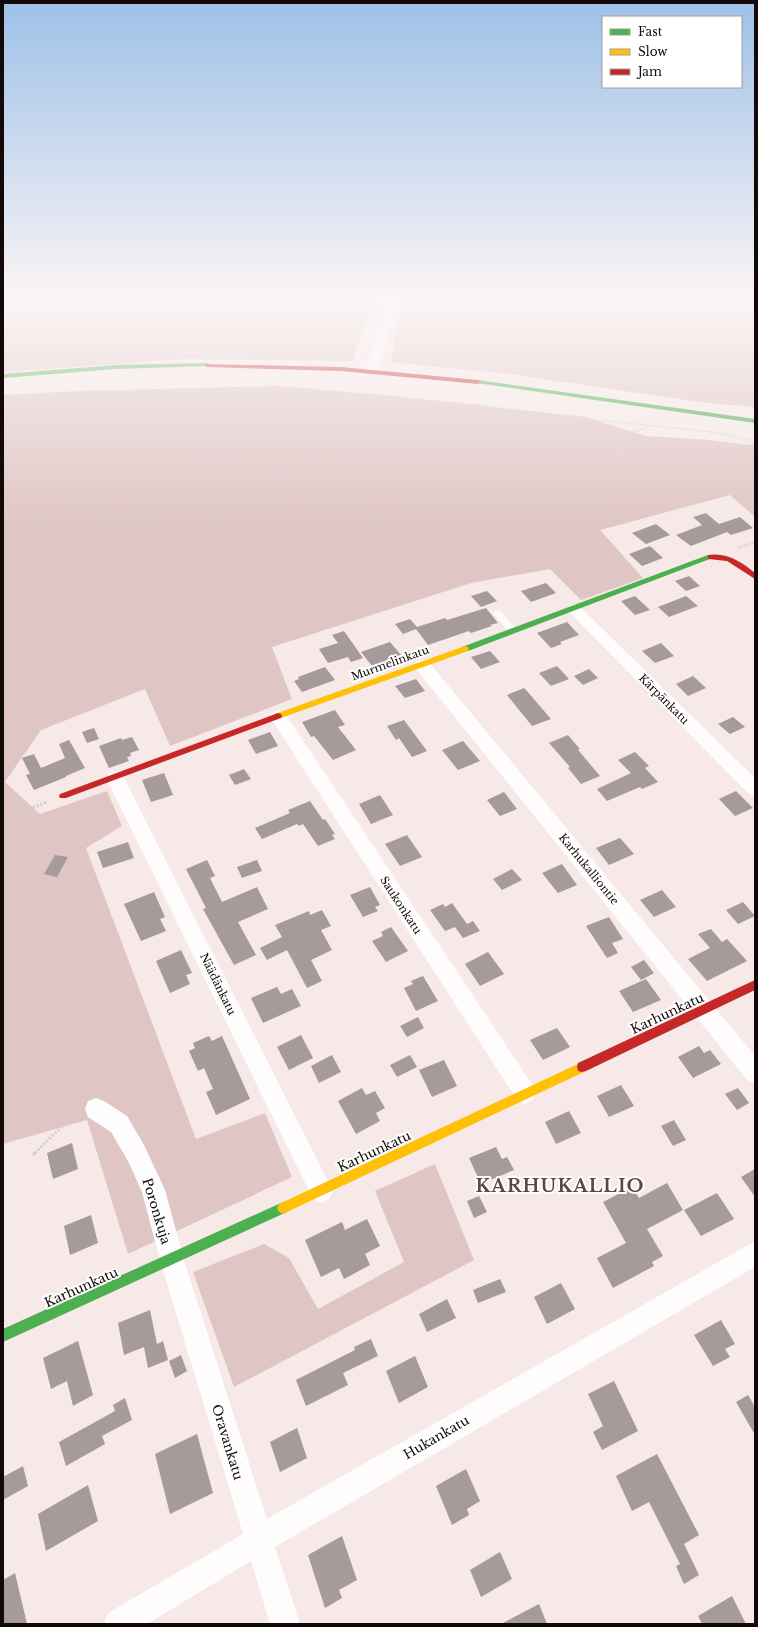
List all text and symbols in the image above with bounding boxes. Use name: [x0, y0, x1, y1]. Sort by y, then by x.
legend: [602, 16, 742, 88]
text: Fast: [638, 24, 663, 39]
text: Slow: [638, 44, 668, 59]
text: Jam: [636, 64, 662, 79]
street label: Murmelinkatu: [349, 642, 431, 684]
street label: Kärpänkatu: [636, 671, 693, 728]
street label: Karhukalliontie: [556, 831, 622, 907]
street label: Saukonkatu: [377, 873, 425, 937]
street label: Näädänkatu: [197, 951, 239, 1018]
street label: Karhunkatu: [628, 989, 707, 1038]
street label: Karhunkatu: [335, 1127, 414, 1176]
district label: KARHUKALLIO: [476, 1175, 644, 1197]
street label: Poronkuja: [138, 1176, 175, 1247]
street label: Karhunkatu: [42, 1264, 121, 1311]
street label: Oravankatu: [208, 1402, 247, 1482]
street label: Hukankatu: [400, 1412, 473, 1463]

